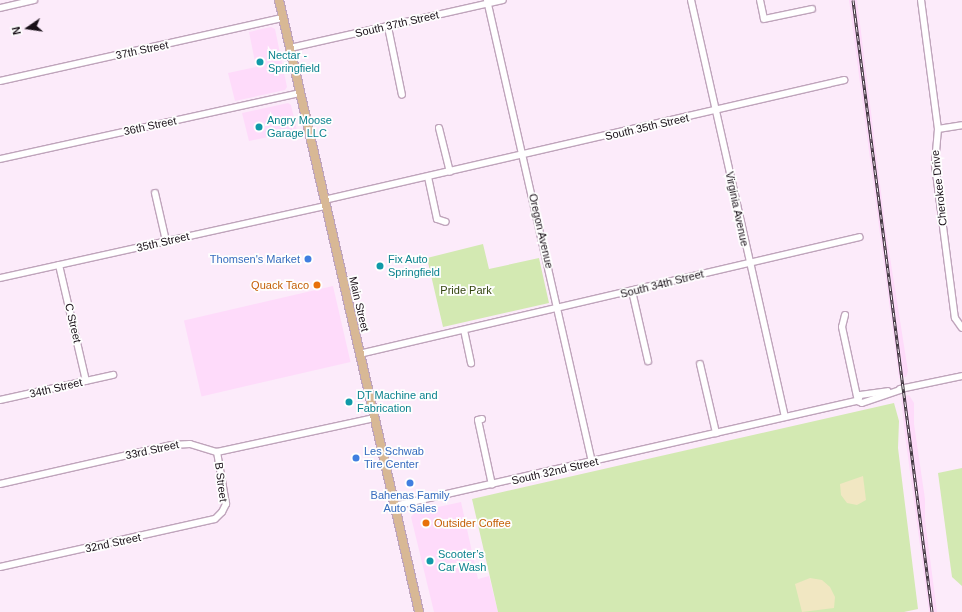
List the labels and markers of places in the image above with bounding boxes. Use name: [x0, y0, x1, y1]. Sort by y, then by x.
place label: Nectar - Springfield: [268, 49, 320, 75]
marker: Nectar - Springfield: [255, 57, 265, 67]
place label: Angry Moose Garage LLC: [267, 114, 332, 140]
marker: Angry Moose Garage LLC: [254, 122, 264, 132]
place label: Thomsen's Market: [210, 252, 300, 266]
place label: Fix Auto Springfield: [388, 253, 440, 279]
marker: Thomsen's Market: [303, 254, 313, 264]
marker: Fix Auto Springfield: [375, 261, 385, 271]
place label: Quack Taco: [251, 278, 309, 292]
marker: Quack Taco: [312, 280, 322, 290]
place label: DT Machine and Fabrication: [357, 389, 438, 415]
marker: DT Machine and Fabrication: [344, 397, 354, 407]
place label: Les Schwab Tire Center: [364, 445, 424, 471]
marker: Les Schwab Tire Center: [351, 453, 361, 463]
marker: Bahenas Family Auto Sales: [405, 478, 415, 488]
place label: Bahenas Family Auto Sales: [371, 489, 449, 515]
place label: Outsider Coffee: [434, 516, 511, 530]
marker: Outsider Coffee: [421, 518, 431, 528]
place label: Scooter’s Car Wash: [438, 548, 486, 574]
marker: Scooter’s Car Wash: [425, 556, 435, 566]

